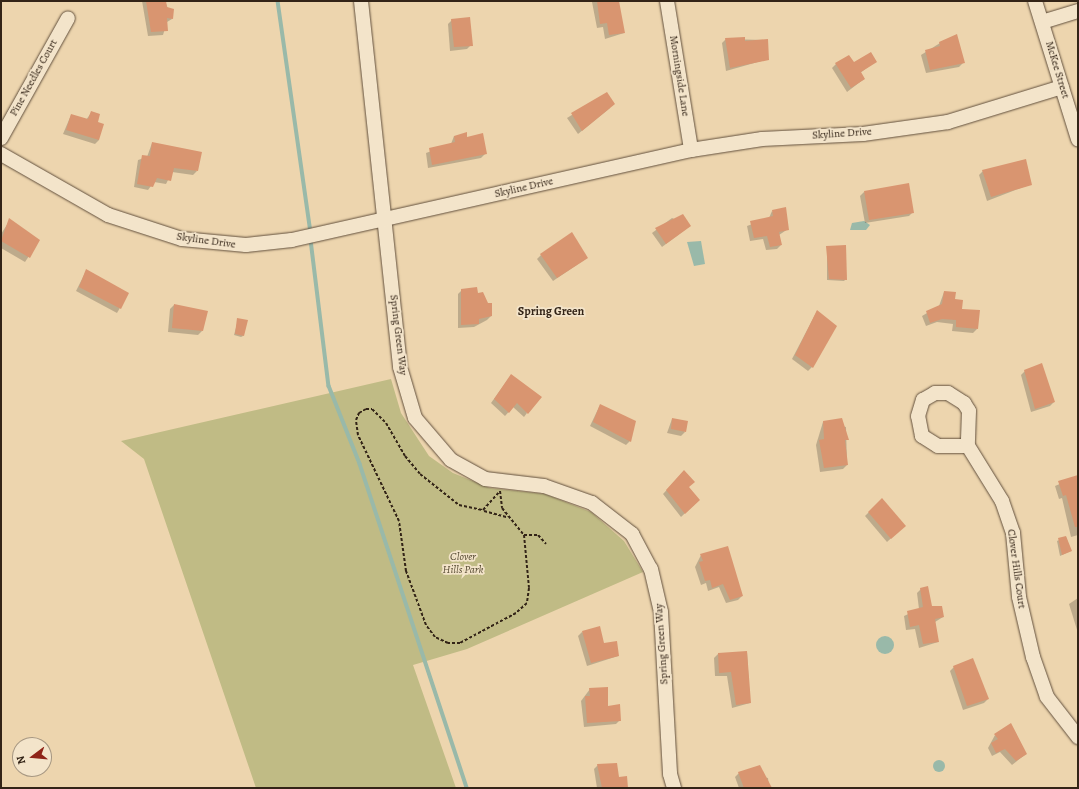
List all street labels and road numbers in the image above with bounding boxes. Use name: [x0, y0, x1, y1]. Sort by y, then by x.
street label: Morningside Lane: [666, 35, 692, 117]
street label: Pine Needles Court: [7, 37, 61, 119]
street label: McKee Street: [1042, 40, 1072, 100]
street label: Skyline Drive: [812, 125, 872, 143]
street label: Skyline Drive: [493, 175, 555, 201]
street label: Skyline Drive: [176, 230, 236, 252]
street label: Spring Green Way: [387, 294, 409, 376]
street label: Clover Hills Court: [1004, 528, 1028, 610]
street label: Spring Green Way: [653, 603, 671, 685]

